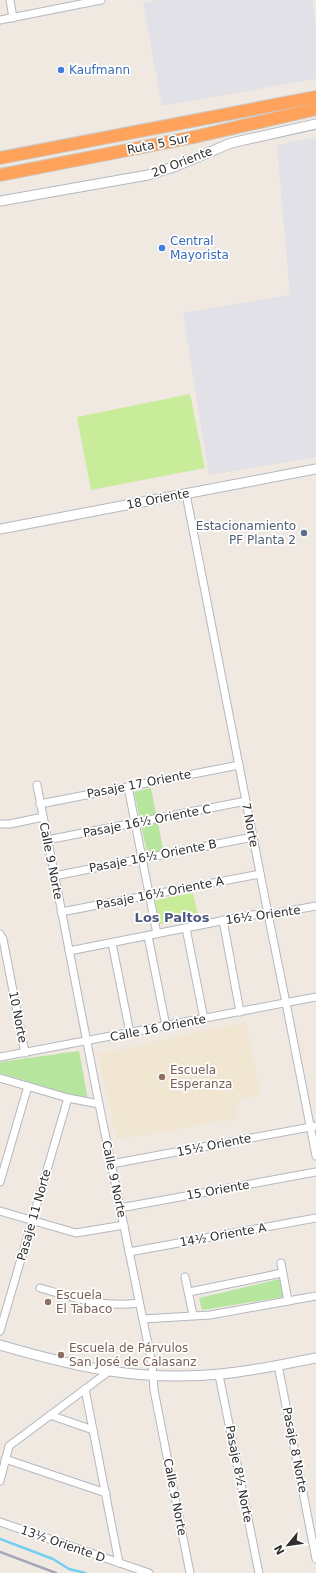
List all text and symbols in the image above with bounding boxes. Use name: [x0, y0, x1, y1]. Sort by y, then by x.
place label: Kaufmann: [69, 63, 130, 77]
marker: Kaufmann: [56, 65, 66, 75]
street label: Ruta 5 Sur: [126, 131, 190, 157]
street label: 20 Oriente: [150, 144, 214, 180]
place label: Central Mayorista: [170, 234, 229, 262]
marker: Central Mayorista: [157, 243, 167, 253]
street label: 18 Oriente: [125, 486, 191, 512]
place label: Estacionamiento PF Planta 2: [196, 519, 296, 547]
marker: Estacionamiento PF Planta 2: [299, 528, 309, 538]
street label: Pasaje 17 Oriente: [86, 767, 192, 801]
street label: Pasaje 16½ Oriente C: [82, 802, 212, 840]
street label: 7 Norte: [239, 802, 261, 848]
street label: Calle 9 Norte: [37, 821, 65, 901]
street label: Pasaje 16½ Oriente B: [88, 837, 218, 875]
street label: Pasaje 16½ Oriente A: [95, 874, 226, 912]
street label: 16½ Oriente: [225, 903, 301, 927]
district label: Los Paltos: [135, 910, 210, 925]
street label: 10 Norte: [6, 990, 30, 1044]
street label: Calle 16 Oriente: [109, 1012, 207, 1044]
place label: Escuela Esperanza: [170, 1063, 232, 1091]
marker: Escuela Esperanza: [157, 1072, 167, 1082]
street label: 15½ Oriente: [176, 1131, 252, 1159]
street label: Calle 9 Norte: [99, 1139, 129, 1219]
street label: Pasaje 11 Norte: [14, 1168, 54, 1262]
street label: 15 Oriente: [185, 1178, 251, 1202]
street label: 14½ Oriente A: [179, 1220, 268, 1249]
place label: Escuela El Tabaco: [56, 1288, 112, 1316]
marker: Escuela El Tabaco: [43, 1297, 53, 1307]
place label: Escuela de Párvulos San José de Calasanz: [69, 1341, 196, 1369]
marker: Escuela de Párvulos San José de Calasanz: [56, 1350, 66, 1360]
street label: Pasaje 8 Norte: [280, 1406, 310, 1494]
street label: Pasaje 8½ Norte: [223, 1424, 255, 1524]
street label: Calle 9 Norte: [161, 1457, 189, 1537]
street label: 13½ Oriente D: [19, 1523, 107, 1565]
north arrow: [268, 1525, 308, 1565]
text: N: [272, 1542, 288, 1557]

